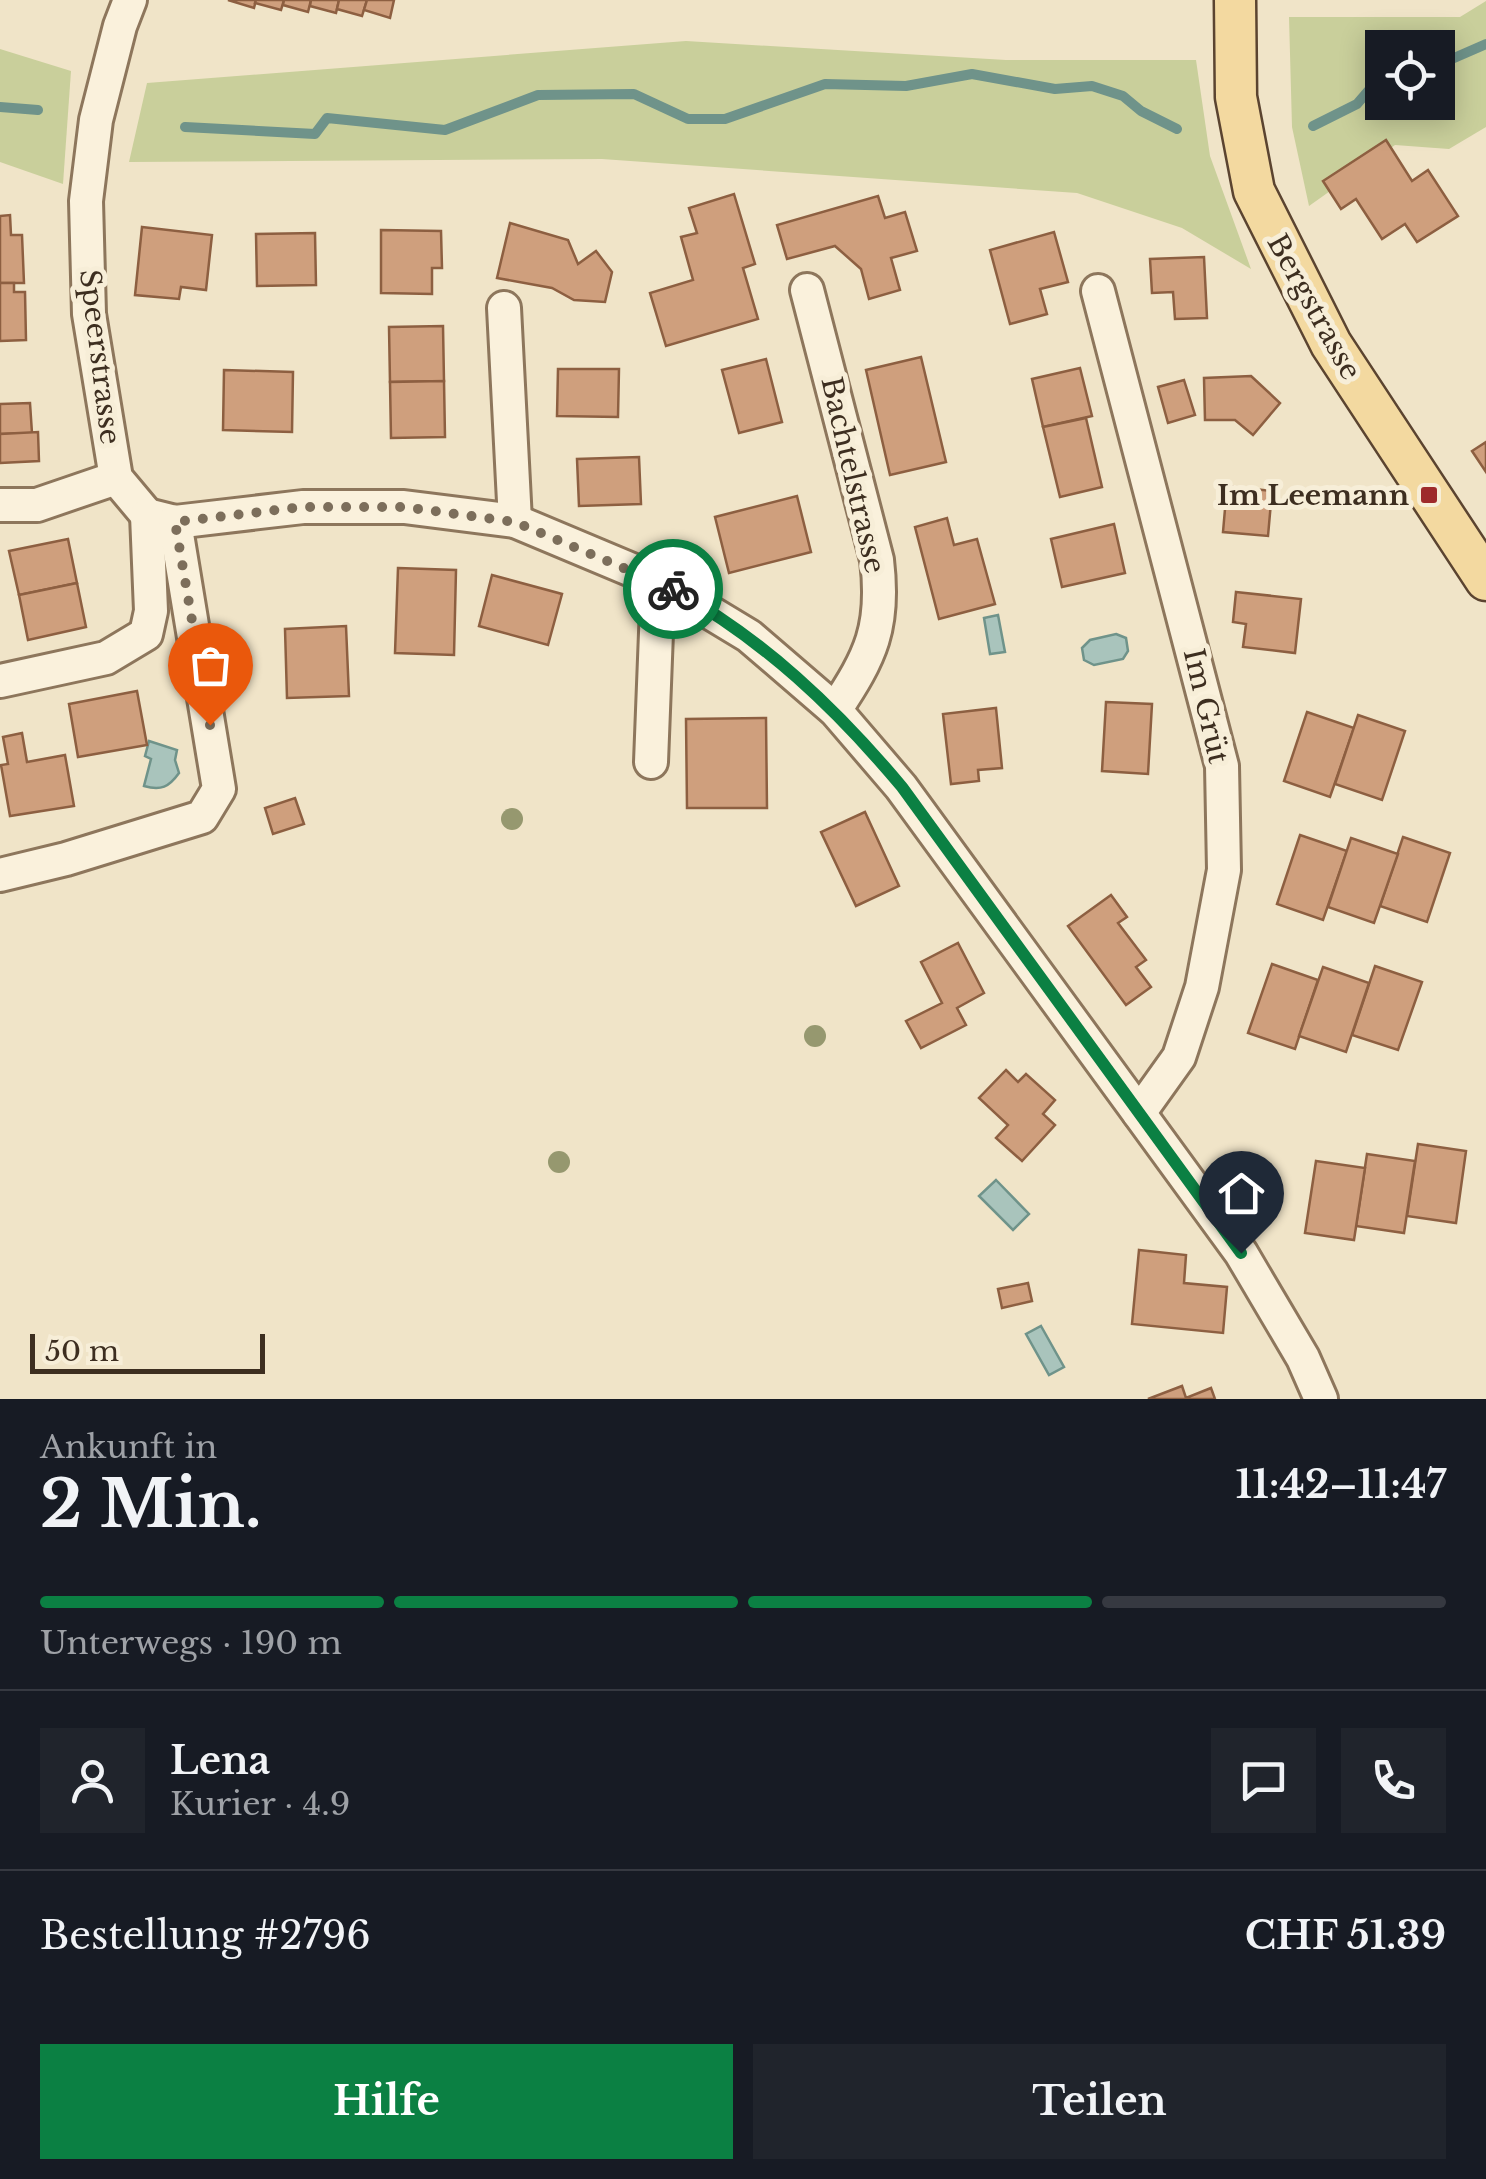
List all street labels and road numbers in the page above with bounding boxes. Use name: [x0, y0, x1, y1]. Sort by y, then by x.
street label: Bergstrasse: [1260, 228, 1368, 386]
street label: Speerstrasse: [72, 268, 128, 446]
street label: Bachtelstrasse: [813, 373, 893, 577]
street label: Im Grüt: [1176, 645, 1236, 767]

